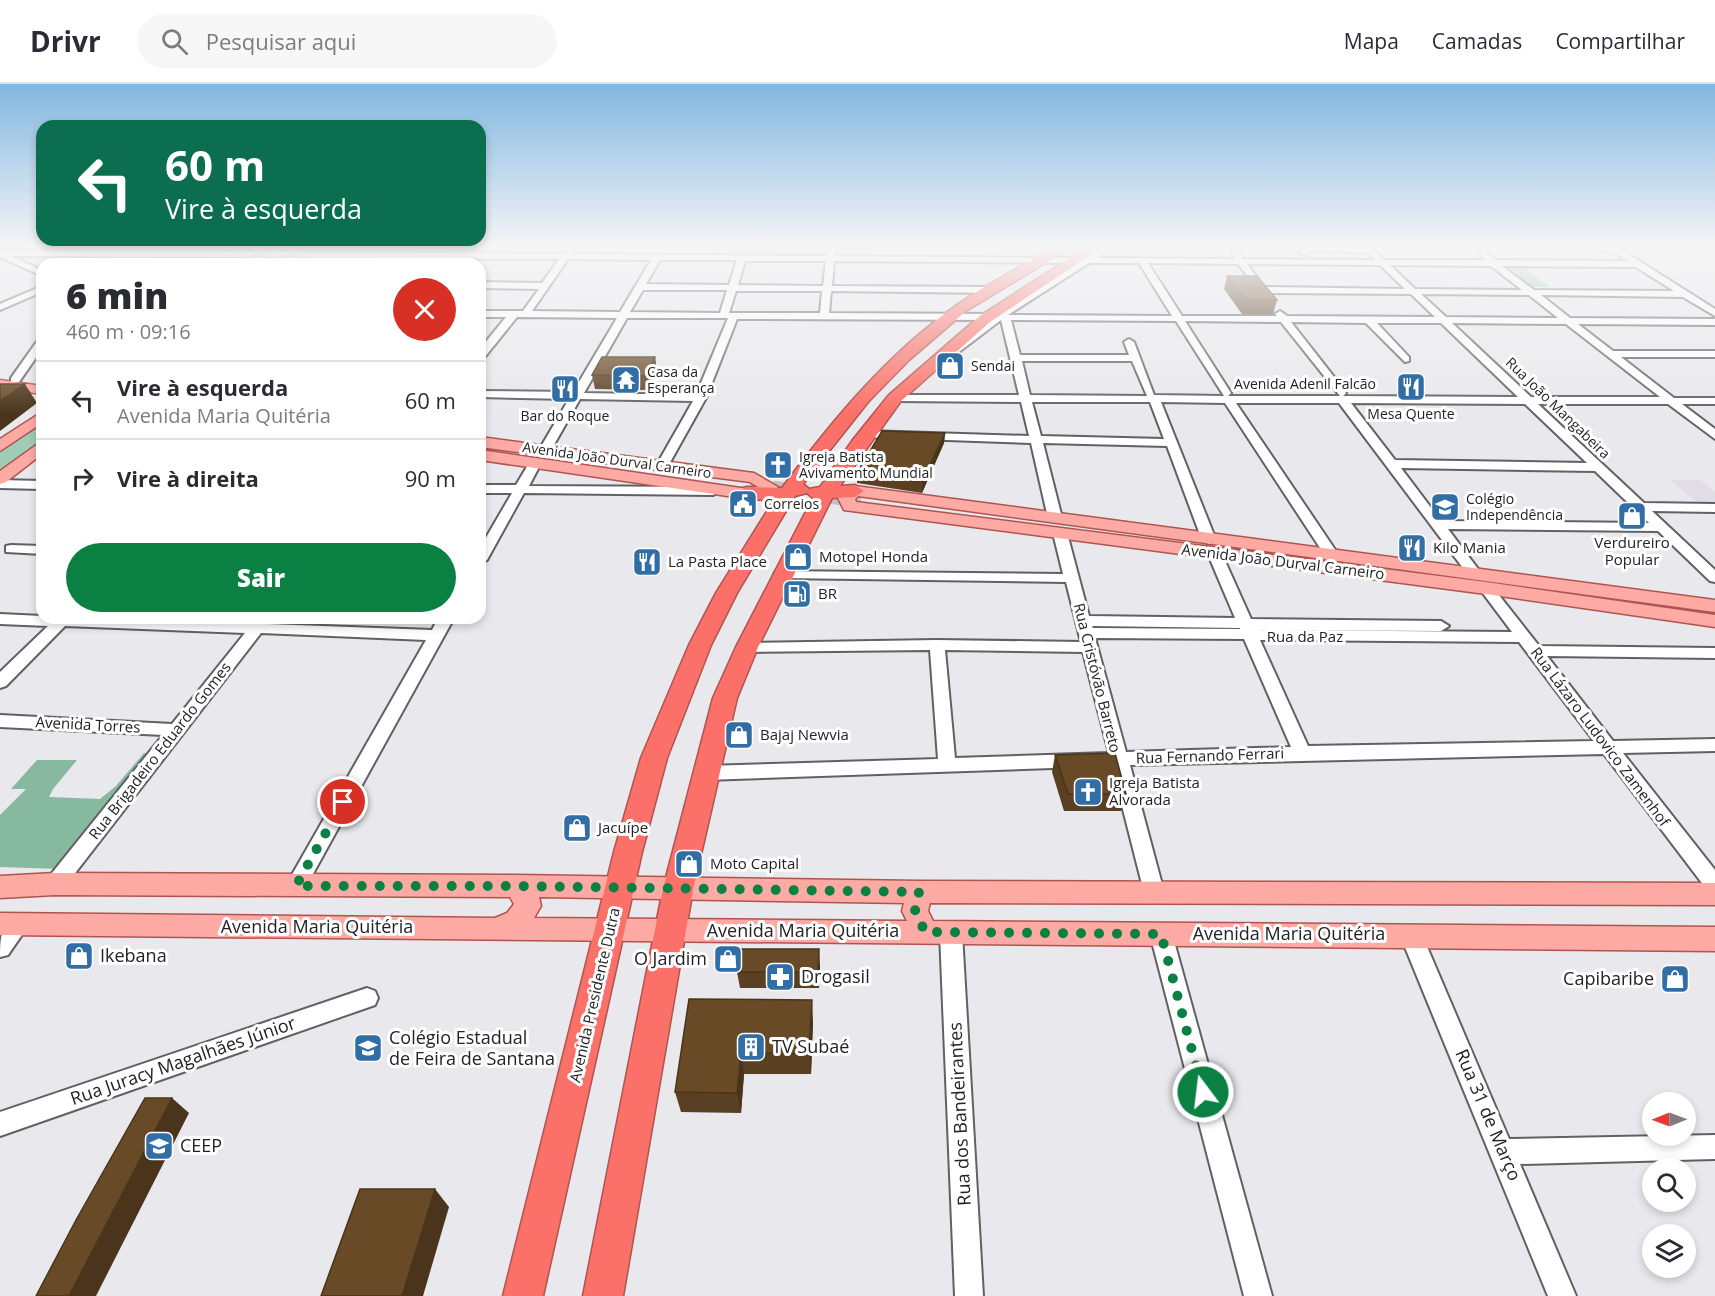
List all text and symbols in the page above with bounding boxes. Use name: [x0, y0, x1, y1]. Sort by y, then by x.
search box: [137, 14, 557, 68]
text: Drivr: [30, 22, 101, 60]
icon: search: [158, 25, 191, 58]
text: Pesquisar aqui: [206, 26, 356, 56]
text: Mapa: [1344, 27, 1399, 55]
text: Camadas: [1432, 27, 1522, 55]
text: Compartilhar: [1555, 27, 1685, 55]
text: 60 m: [165, 136, 265, 193]
icon: left: [66, 144, 144, 222]
text: Vire à esquerda: [165, 190, 362, 227]
text: 6 min: [66, 271, 168, 320]
button: close: [393, 278, 456, 341]
text: 460 m · 09:16: [66, 318, 191, 345]
shop icon: Sendai: [934, 350, 966, 382]
street label: Rua João Mangabeira: [1502, 353, 1615, 463]
place label: Sendai: [971, 356, 1015, 375]
place label: Casa da Esperança: [647, 362, 714, 397]
temple icon: Casa da Esperança: [610, 364, 642, 396]
restaurant icon: Mesa Quente: [1395, 371, 1427, 403]
text: Vire à esquerda: [117, 372, 288, 402]
restaurant icon: Bar do Roque: [549, 373, 581, 405]
street label: Avenida Adenil Falcão: [1234, 374, 1376, 393]
icon: left: [66, 384, 99, 417]
text: 60 m: [405, 385, 456, 415]
text: Avenida Maria Quitéria: [117, 402, 331, 429]
place label: Mesa Quente: [1367, 404, 1455, 423]
place label: Bar do Roque: [521, 406, 610, 425]
street label: Avenida João Durval Carneiro: [521, 437, 713, 482]
place label: Igreja Batista Avivamento Mundial: [799, 447, 933, 482]
church icon: Igreja Batista Avivamento Mundial: [762, 449, 794, 481]
icon: right: [66, 462, 99, 495]
text: Vire à direita: [117, 463, 259, 493]
text: 90 m: [405, 463, 456, 493]
public building icon: Correios: [727, 488, 759, 520]
place label: Colégio Independência: [1466, 489, 1563, 524]
school or university icon: Colégio Independência: [1429, 491, 1461, 523]
place label: Correios: [764, 494, 820, 513]
shop icon: Verdureiro Popular: [1616, 500, 1648, 532]
restaurant icon: Kilo Mania: [1396, 532, 1428, 564]
place label: Verdureiro Popular: [1594, 532, 1670, 569]
place label: Kilo Mania: [1433, 537, 1506, 557]
street label: Avenida João Durval Carneiro: [1181, 539, 1386, 583]
shop icon: Motopel Honda: [782, 541, 814, 573]
button: Sair: [66, 543, 456, 612]
restaurant icon: La Pasta Place: [631, 546, 663, 578]
place label: Motopel Honda: [819, 546, 928, 566]
place label: La Pasta Place: [668, 551, 767, 571]
fuel station icon: BR: [781, 578, 813, 610]
place label: BR: [818, 583, 838, 603]
street label: Rua Cristóvão Barreto: [1070, 601, 1126, 755]
street label: Rua da Paz: [1267, 626, 1343, 646]
street label: Rua Lázaro Ludovico Zamenhof: [1527, 643, 1675, 831]
street label: Rua Brigadeiro Eduardo Gomes: [84, 658, 235, 843]
street label: Avenida Torres: [35, 711, 141, 737]
shop icon: Bajaj Newvia: [723, 719, 755, 751]
place label: Bajaj Newvia: [760, 724, 849, 744]
street label: Rua Fernando Ferrari: [1135, 742, 1285, 768]
place label: Igreja Batista Alvorada: [1109, 772, 1200, 809]
pin: [317, 776, 368, 827]
church icon: Igreja Batista Alvorada: [1072, 776, 1104, 808]
icon: arrive: [326, 785, 359, 818]
shop icon: Jacuípe: [561, 812, 593, 844]
place label: Jacuípe: [596, 817, 648, 837]
shop icon: Moto Capital: [673, 848, 705, 880]
place label: Moto Capital: [710, 853, 799, 873]
street label: Avenida Presidente Dutra: [564, 905, 624, 1084]
street label: Avenida Maria Quitéria: [221, 914, 413, 938]
street label: Avenida Maria Quitéria: [707, 918, 899, 942]
street label: Avenida Maria Quitéria: [1193, 921, 1385, 945]
shop icon: Ikebana: [63, 940, 95, 972]
place label: Ikebana: [100, 943, 167, 967]
shop icon: O Jardim: [712, 943, 744, 975]
place label: O Jardim: [634, 946, 707, 970]
pharmacy icon: Drogasil: [764, 961, 796, 993]
shop icon: Capibaribe: [1659, 963, 1691, 995]
place label: Drogasil: [801, 964, 870, 988]
place label: Capibaribe: [1563, 966, 1654, 990]
street label: Rua Juracy Magalhães Júnior: [67, 1010, 299, 1110]
street label: Rua dos Bandeirantes: [942, 1022, 976, 1206]
place label: Colégio Estadual de Feira de Santana: [389, 1025, 555, 1070]
building icon: TV Subaé: [735, 1031, 767, 1063]
school or university icon: Colégio Estadual de Feira de Santana: [352, 1032, 384, 1064]
place label: TV Subaé: [772, 1034, 849, 1058]
street label: Rua 31 de Março: [1450, 1045, 1527, 1184]
position arrow: [1171, 1060, 1235, 1124]
north arrow: [1642, 1092, 1696, 1146]
map controls: [1642, 1092, 1696, 1278]
school or university icon: CEEP: [143, 1130, 175, 1162]
place label: CEEP: [180, 1133, 222, 1157]
button: search: [1642, 1158, 1696, 1212]
button: layers: [1642, 1224, 1696, 1278]

